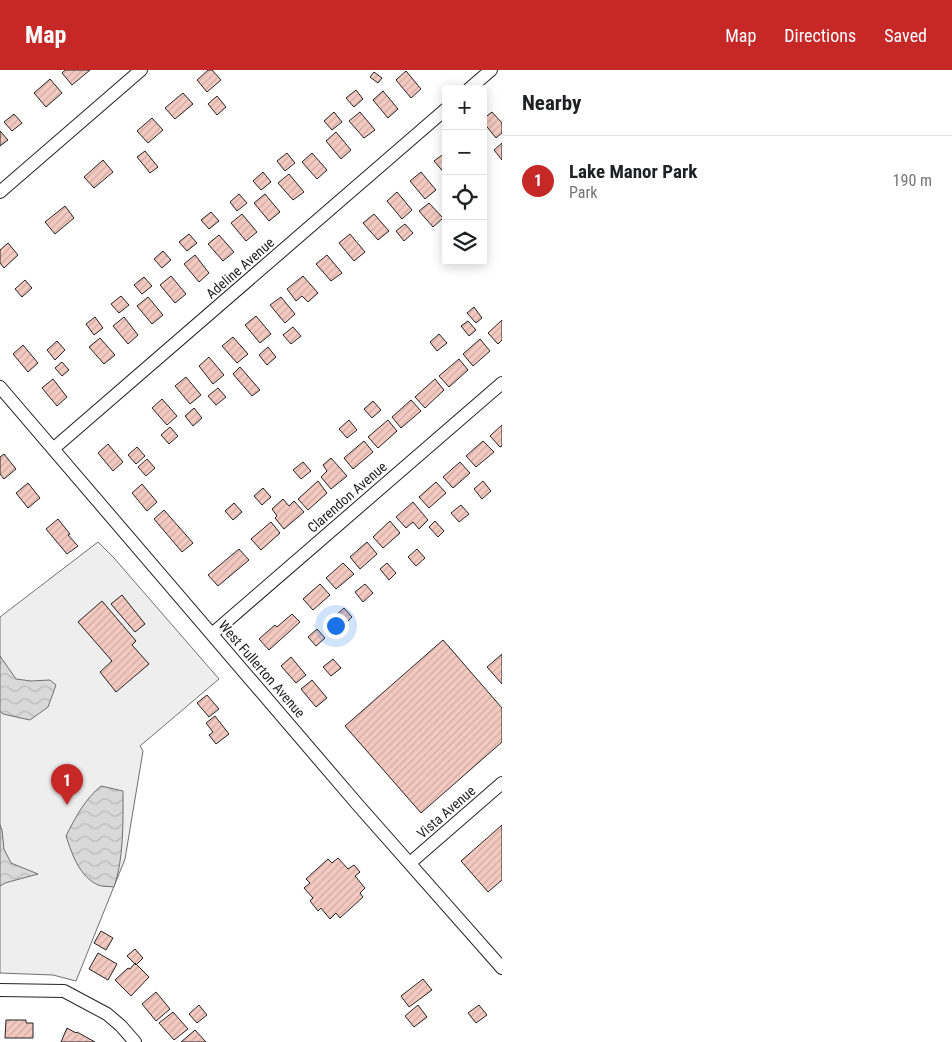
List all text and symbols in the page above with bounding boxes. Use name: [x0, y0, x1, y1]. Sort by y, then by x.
text: Map: [25, 21, 66, 49]
text: Map: [725, 25, 756, 46]
text: Directions: [784, 25, 856, 46]
text: Saved: [884, 25, 927, 46]
map controls: [442, 85, 487, 265]
button: +: [442, 85, 487, 130]
text: Nearby: [522, 91, 581, 115]
button: −: [442, 130, 487, 175]
text: Lake Manor Park: [569, 160, 697, 183]
text: 1: [534, 171, 542, 190]
text: 190 m: [893, 171, 932, 190]
button: locate: [442, 175, 487, 220]
text: Park: [569, 183, 598, 202]
button: layers: [442, 220, 487, 265]
street label: Adeline Avenue: [203, 234, 278, 302]
street label: Clarendon Avenue: [304, 458, 390, 536]
your location: [323, 613, 349, 639]
street label: West Fullerton Avenue: [216, 617, 309, 721]
pin: 1: [51, 764, 83, 805]
street label: Vista Avenue: [414, 782, 479, 842]

